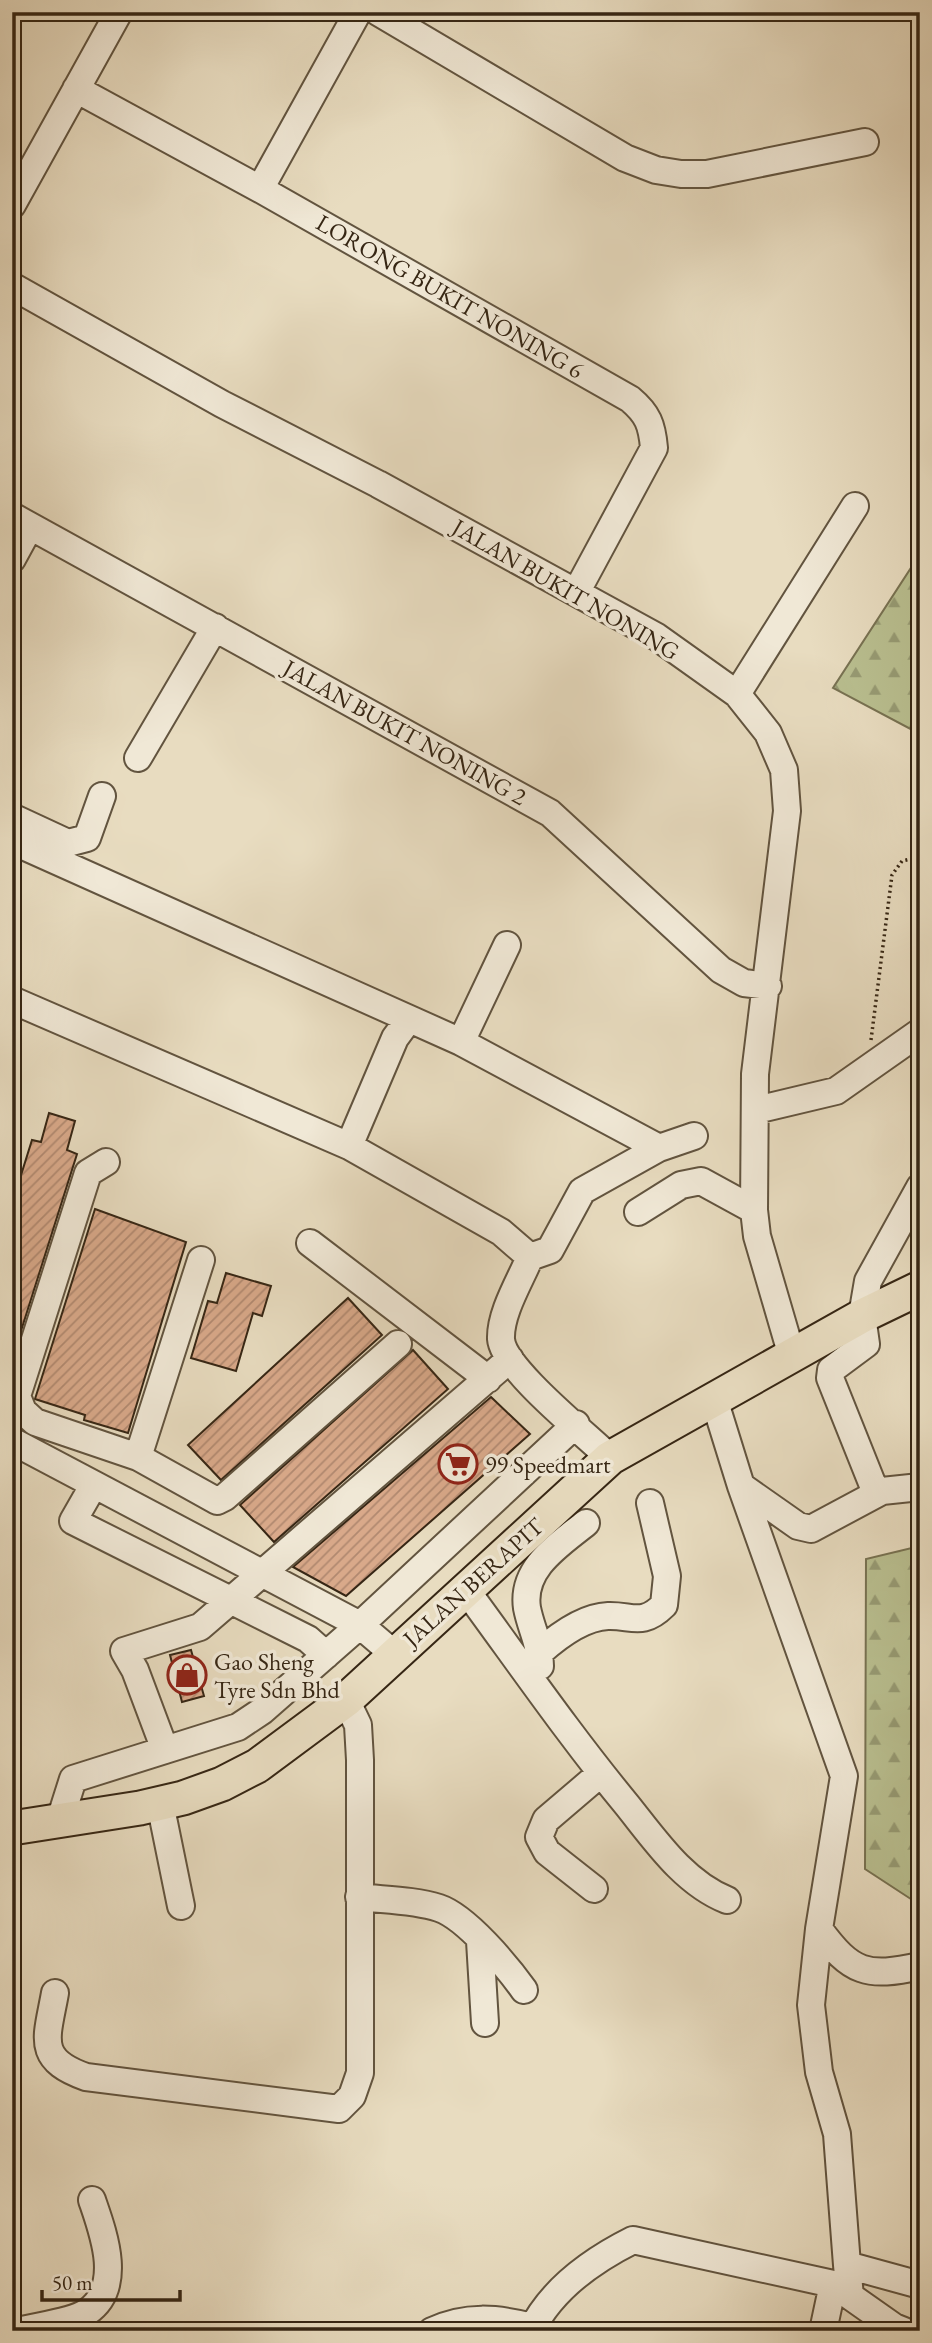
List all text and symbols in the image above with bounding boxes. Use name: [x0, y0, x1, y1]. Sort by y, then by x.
street label: LORONG BUKIT NONING 6: [311, 207, 589, 385]
street label: JALAN BUKIT NONING: [445, 510, 685, 667]
street label: JALAN BUKIT NONING 2: [276, 651, 533, 812]
supermarket icon: 99 Speedmart: [437, 1443, 479, 1485]
place label: 99 Speedmart: [485, 1449, 611, 1480]
street label: JALAN BERAPIT: [395, 1510, 551, 1655]
place label: Gao Sheng Tyre Sdn Bhd: [214, 1646, 341, 1705]
shop icon: Gao Sheng Tyre Sdn Bhd: [166, 1654, 208, 1696]
scale bar: [42, 2259, 180, 2303]
text: 50 m: [52, 2269, 93, 2296]

